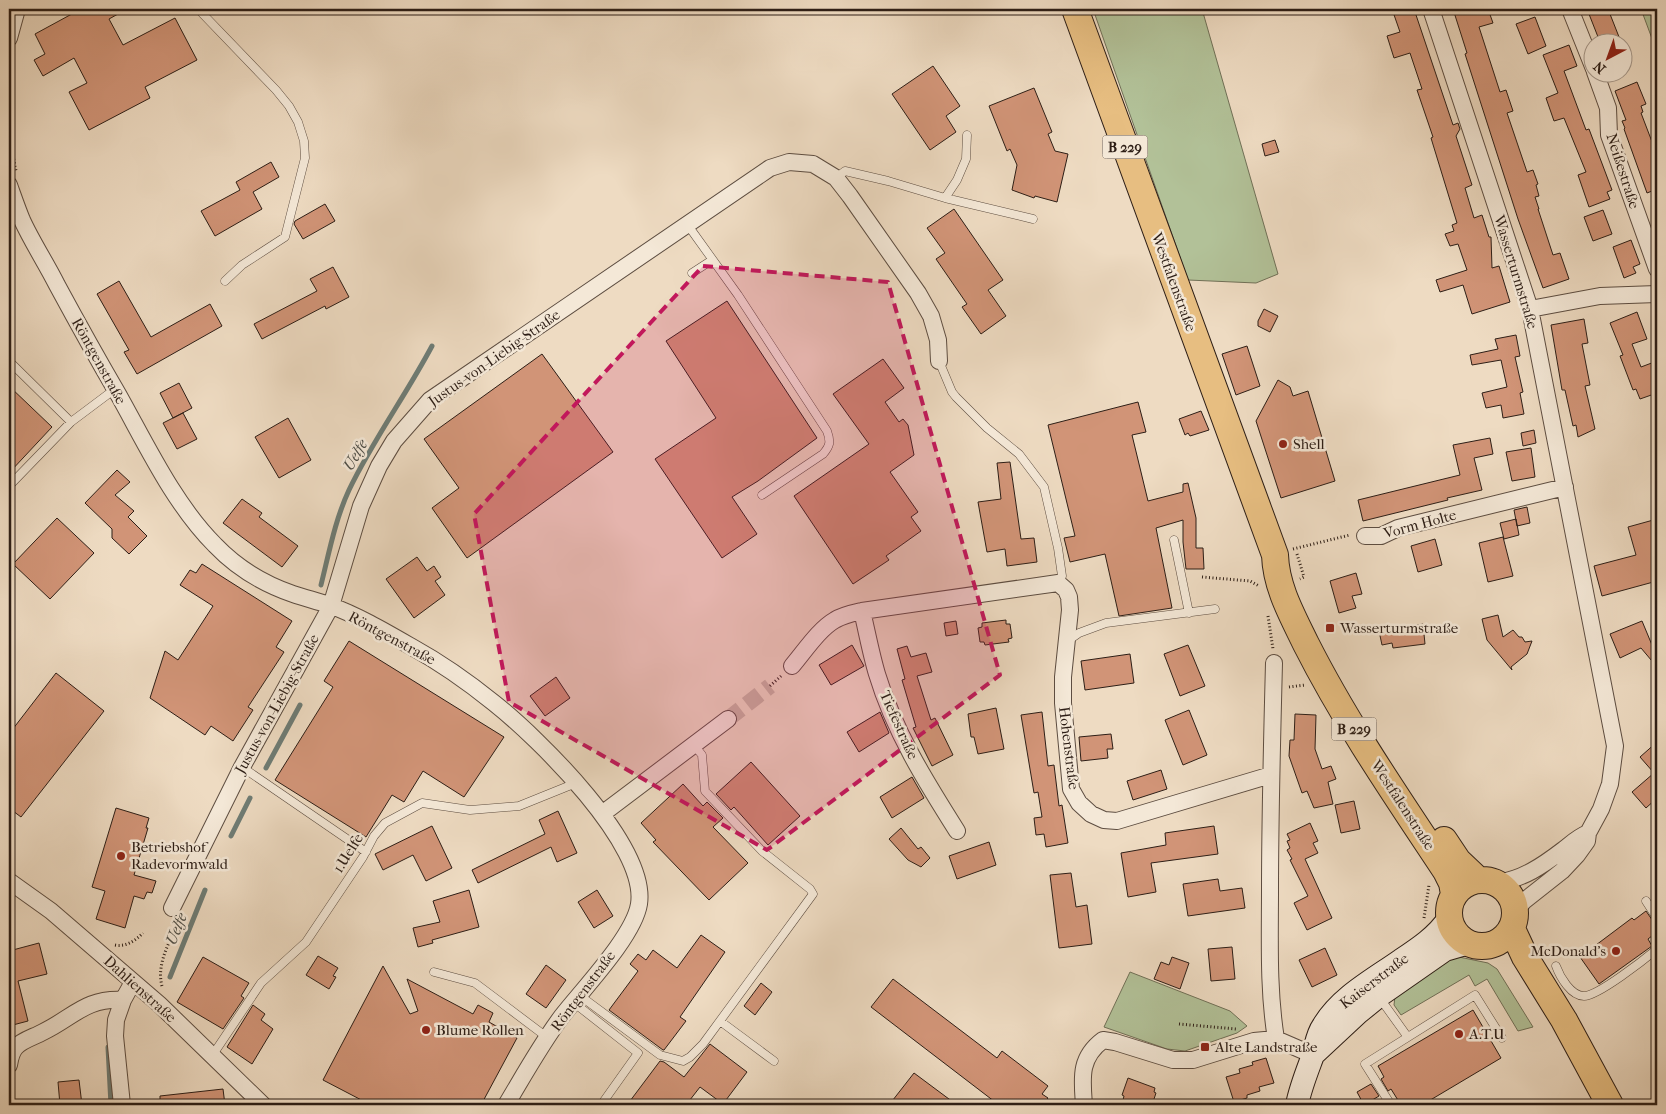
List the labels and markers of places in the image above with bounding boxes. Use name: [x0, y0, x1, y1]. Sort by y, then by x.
place label: Shell: [1293, 435, 1325, 453]
marker: Shell: [1277, 438, 1289, 450]
place label: Wasserturmstraße: [1339, 619, 1459, 637]
marker: Wasserturmstraße: [1324, 622, 1336, 634]
place label: Betriebshof Radevormwald: [131, 838, 229, 873]
marker: Betriebshof Radevormwald: [115, 850, 127, 862]
place label: McDonald's: [1530, 942, 1606, 960]
marker: McDonald's: [1610, 945, 1622, 957]
place label: Blume Rollen: [436, 1021, 524, 1039]
marker: Blume Rollen: [420, 1024, 432, 1036]
place label: A.T.U: [1468, 1025, 1505, 1043]
marker: A.T.U: [1453, 1028, 1465, 1040]
place label: Alte Landstraße: [1214, 1038, 1318, 1056]
marker: Alte Landstraße: [1199, 1041, 1211, 1053]

